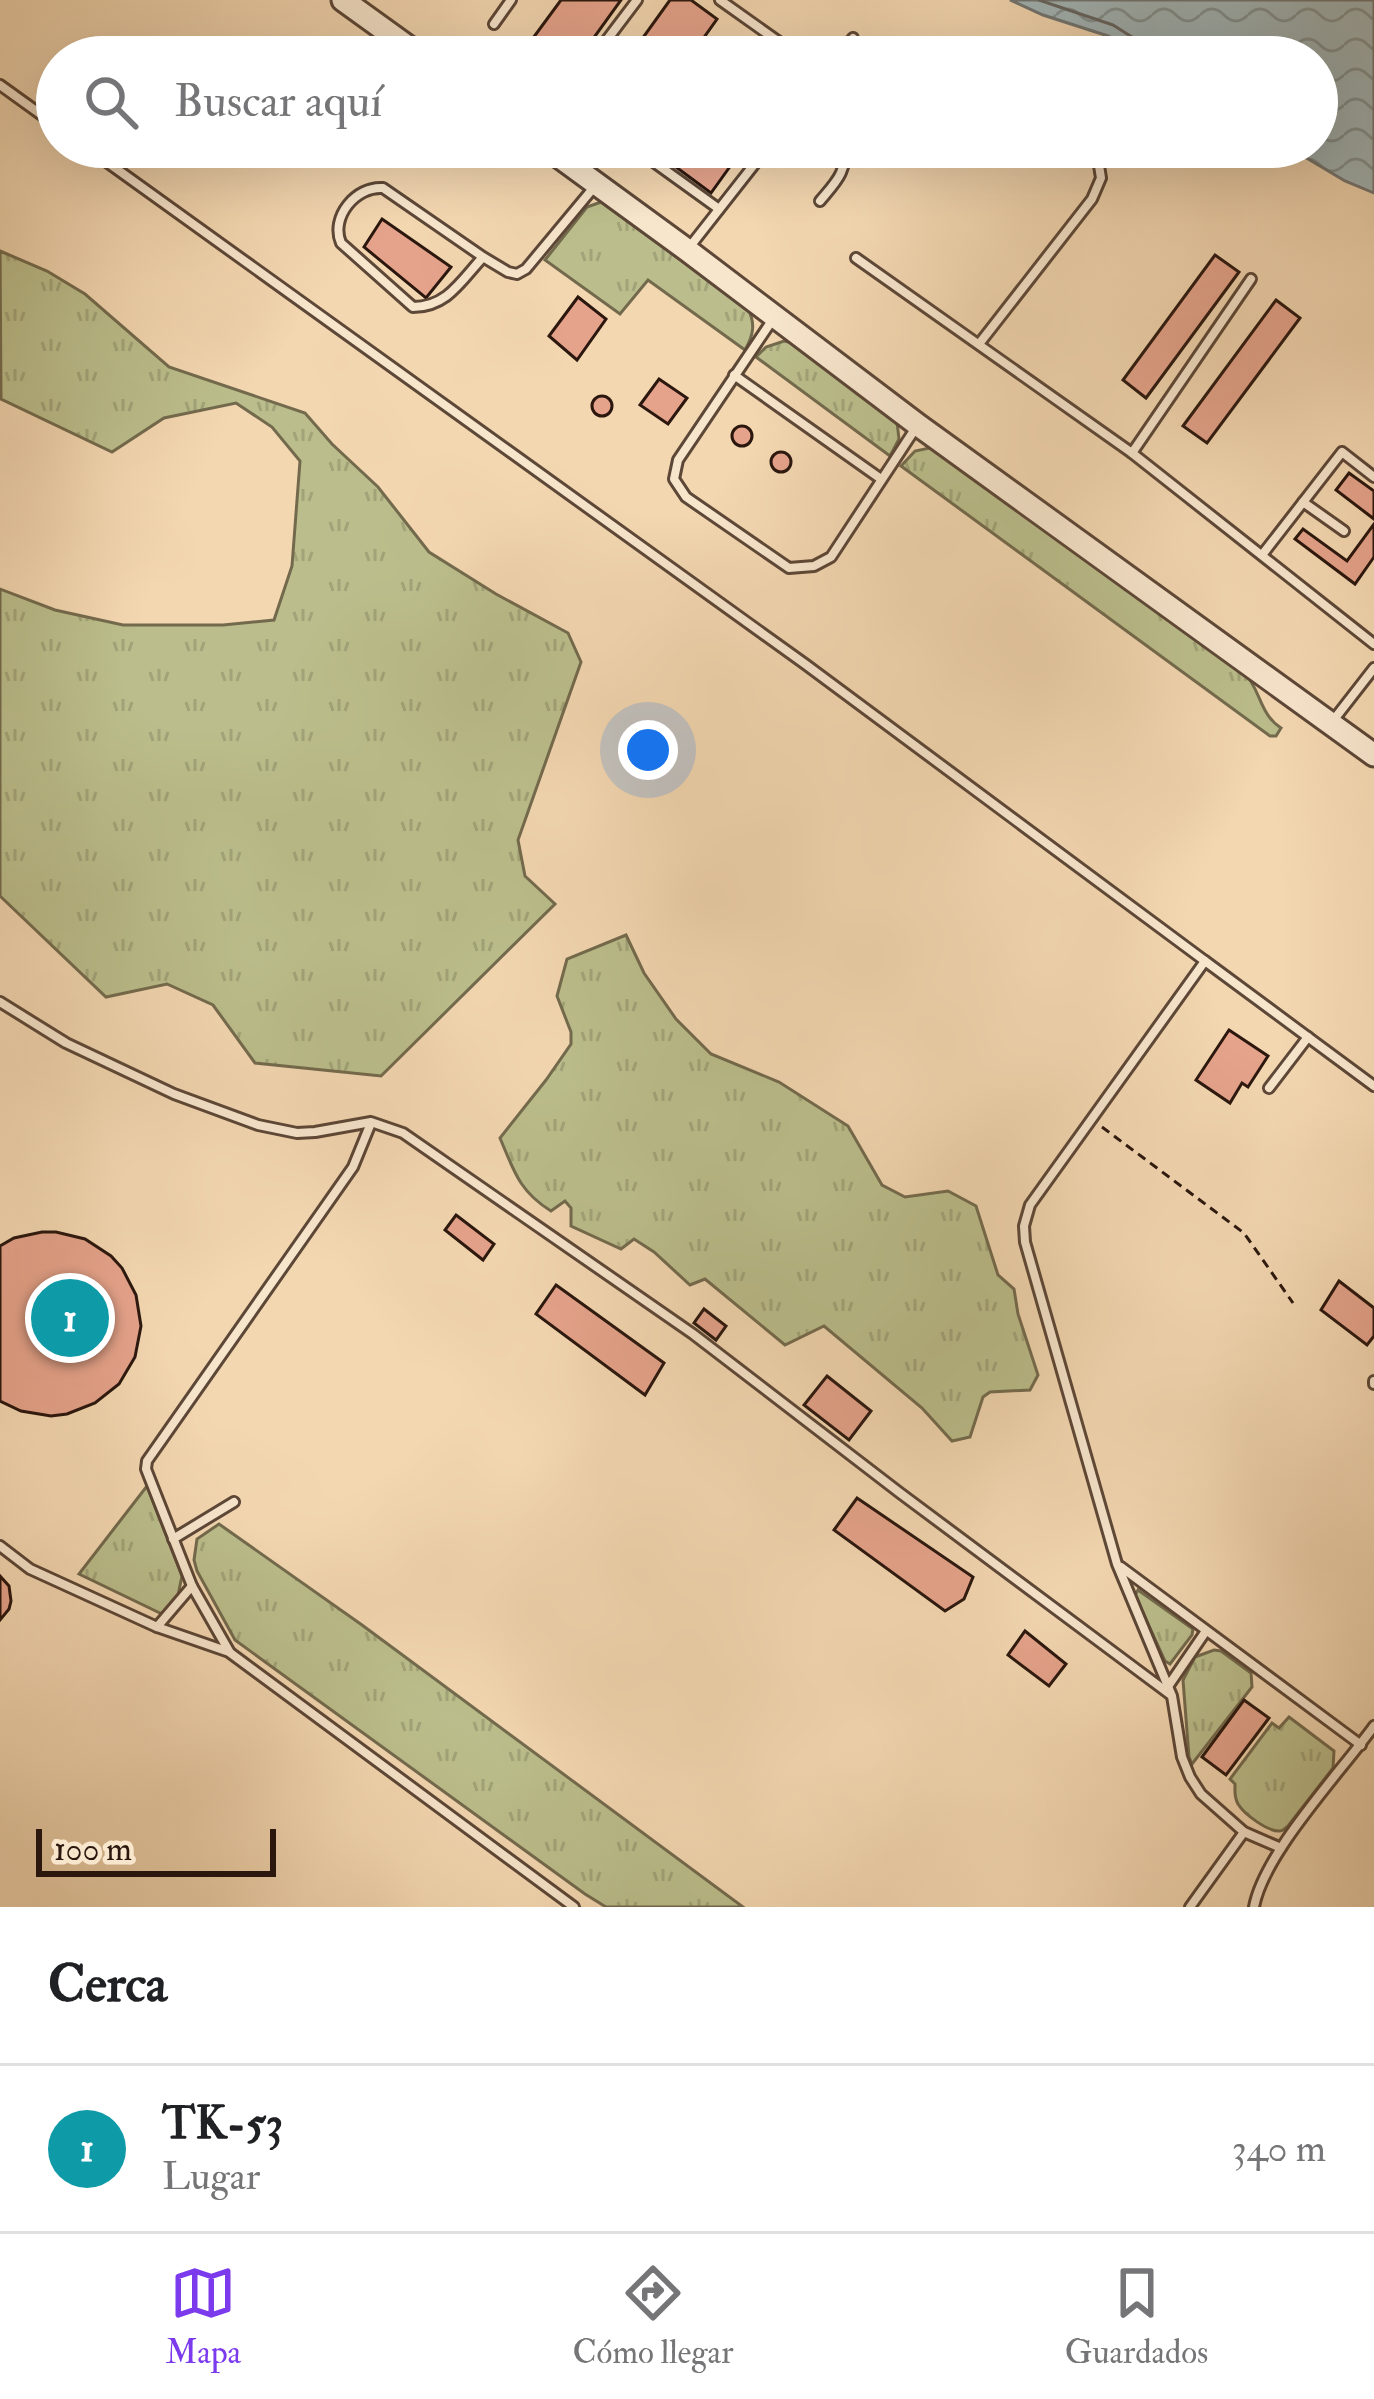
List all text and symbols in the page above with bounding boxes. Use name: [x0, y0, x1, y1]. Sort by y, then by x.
search box: [36, 36, 1338, 168]
icon: search: [78, 69, 144, 135]
text: Buscar aquí: [174, 74, 382, 130]
your location: [618, 720, 678, 780]
pin: 1: [31, 1273, 109, 1363]
scale bar: [36, 1823, 276, 1876]
text: 100 m: [54, 1829, 132, 1870]
text: Cerca: [48, 1953, 167, 2017]
text: TK-53: [162, 2096, 283, 2152]
text: 1: [80, 2124, 94, 2173]
text: 340 m: [1232, 2124, 1326, 2173]
text: Lugar: [162, 2152, 260, 2201]
tab: Mapa: [166, 2260, 241, 2373]
tab: Cómo llegar: [572, 2260, 733, 2373]
tab: Guardados: [1065, 2260, 1208, 2373]

